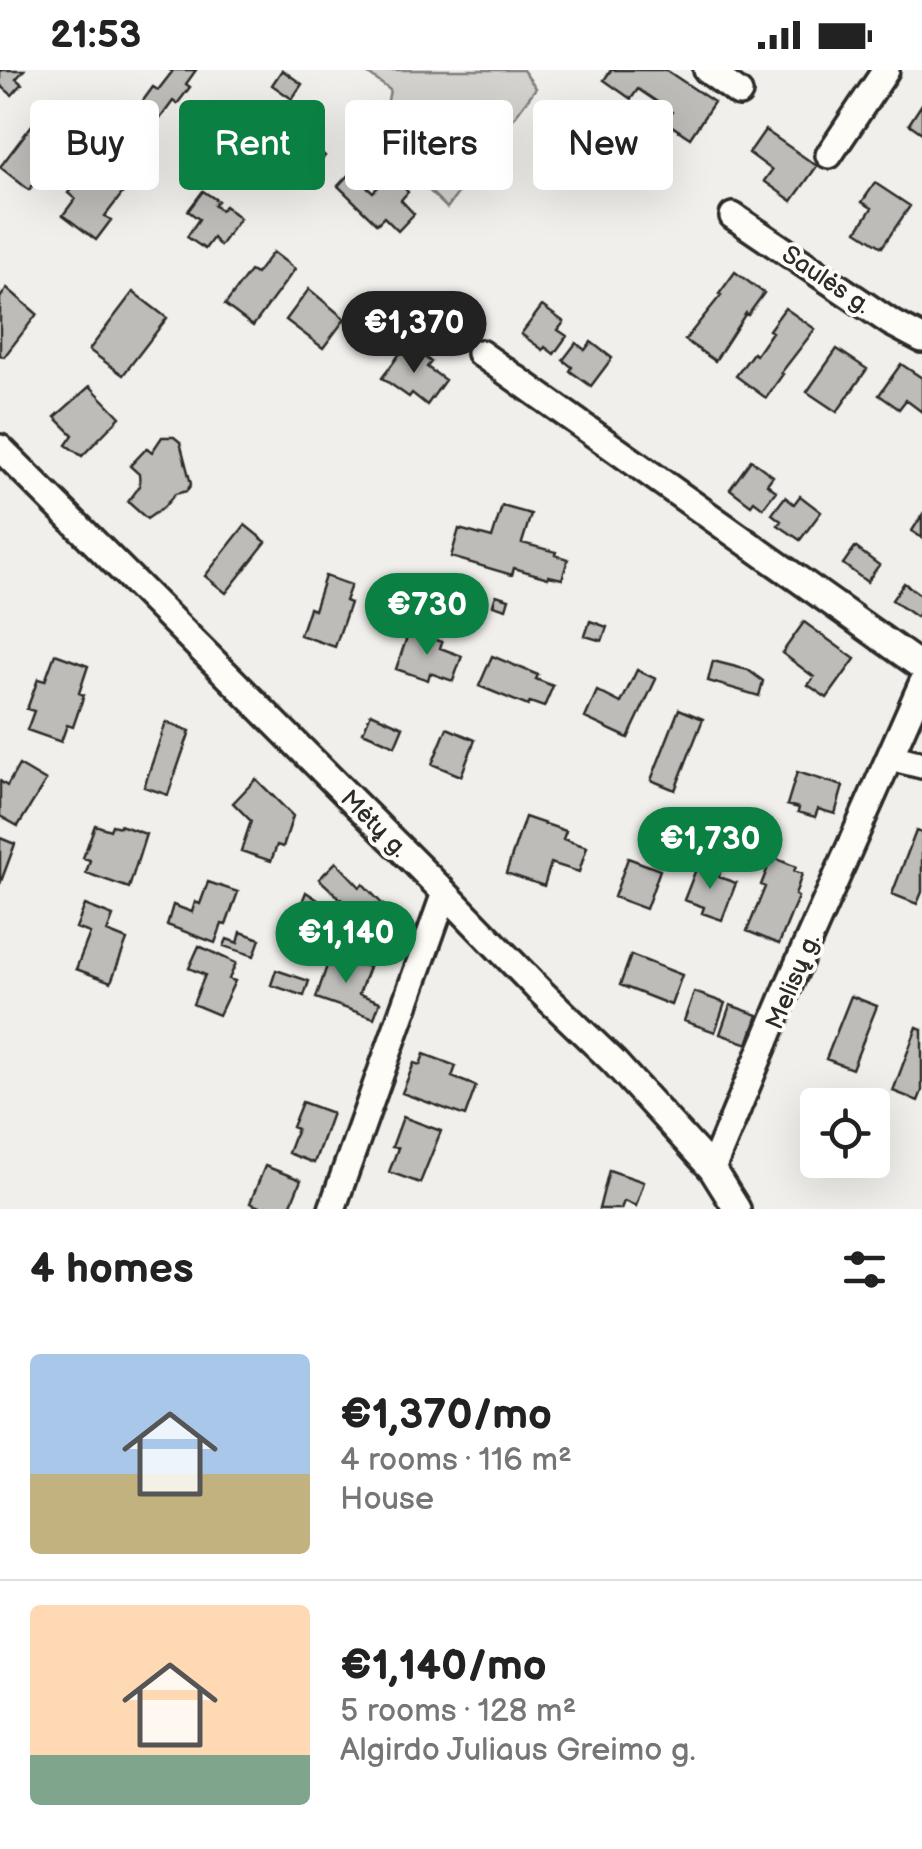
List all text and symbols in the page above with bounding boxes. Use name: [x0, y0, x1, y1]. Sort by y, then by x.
text: 21:53: [50, 13, 141, 58]
chip: Buy: [30, 100, 159, 190]
chip: Rent: [179, 100, 325, 190]
chip: Filters: [345, 100, 513, 190]
chip: New: [533, 100, 673, 190]
street label: Saulės g.: [776, 239, 876, 321]
pin: €1,370: [333, 291, 495, 376]
text: €1,370: [364, 304, 465, 343]
pin: €730: [368, 573, 486, 658]
text: €730: [387, 586, 467, 625]
street label: Mėtų g.: [334, 784, 414, 864]
pin: €1,730: [629, 807, 791, 892]
text: €1,730: [660, 820, 761, 859]
pin: €1,140: [265, 901, 427, 986]
text: €1,140: [298, 914, 394, 953]
street label: Melisų g.: [759, 929, 827, 1034]
map controls: [800, 1088, 890, 1178]
button: locate: [800, 1088, 890, 1178]
icon: filters: [837, 1242, 892, 1297]
text: 4 homes: [30, 1244, 194, 1295]
text: €1,370/mo: [340, 1390, 552, 1441]
icon: home: [110, 1394, 230, 1514]
text: 4 rooms · 116 m²: [340, 1441, 572, 1480]
text: House: [340, 1480, 434, 1519]
text: €1,140/mo: [340, 1641, 547, 1692]
icon: home: [110, 1645, 230, 1765]
text: 5 rooms · 128 m²: [340, 1692, 576, 1731]
text: Algirdo Juliaus Greimo g.: [340, 1731, 696, 1770]

